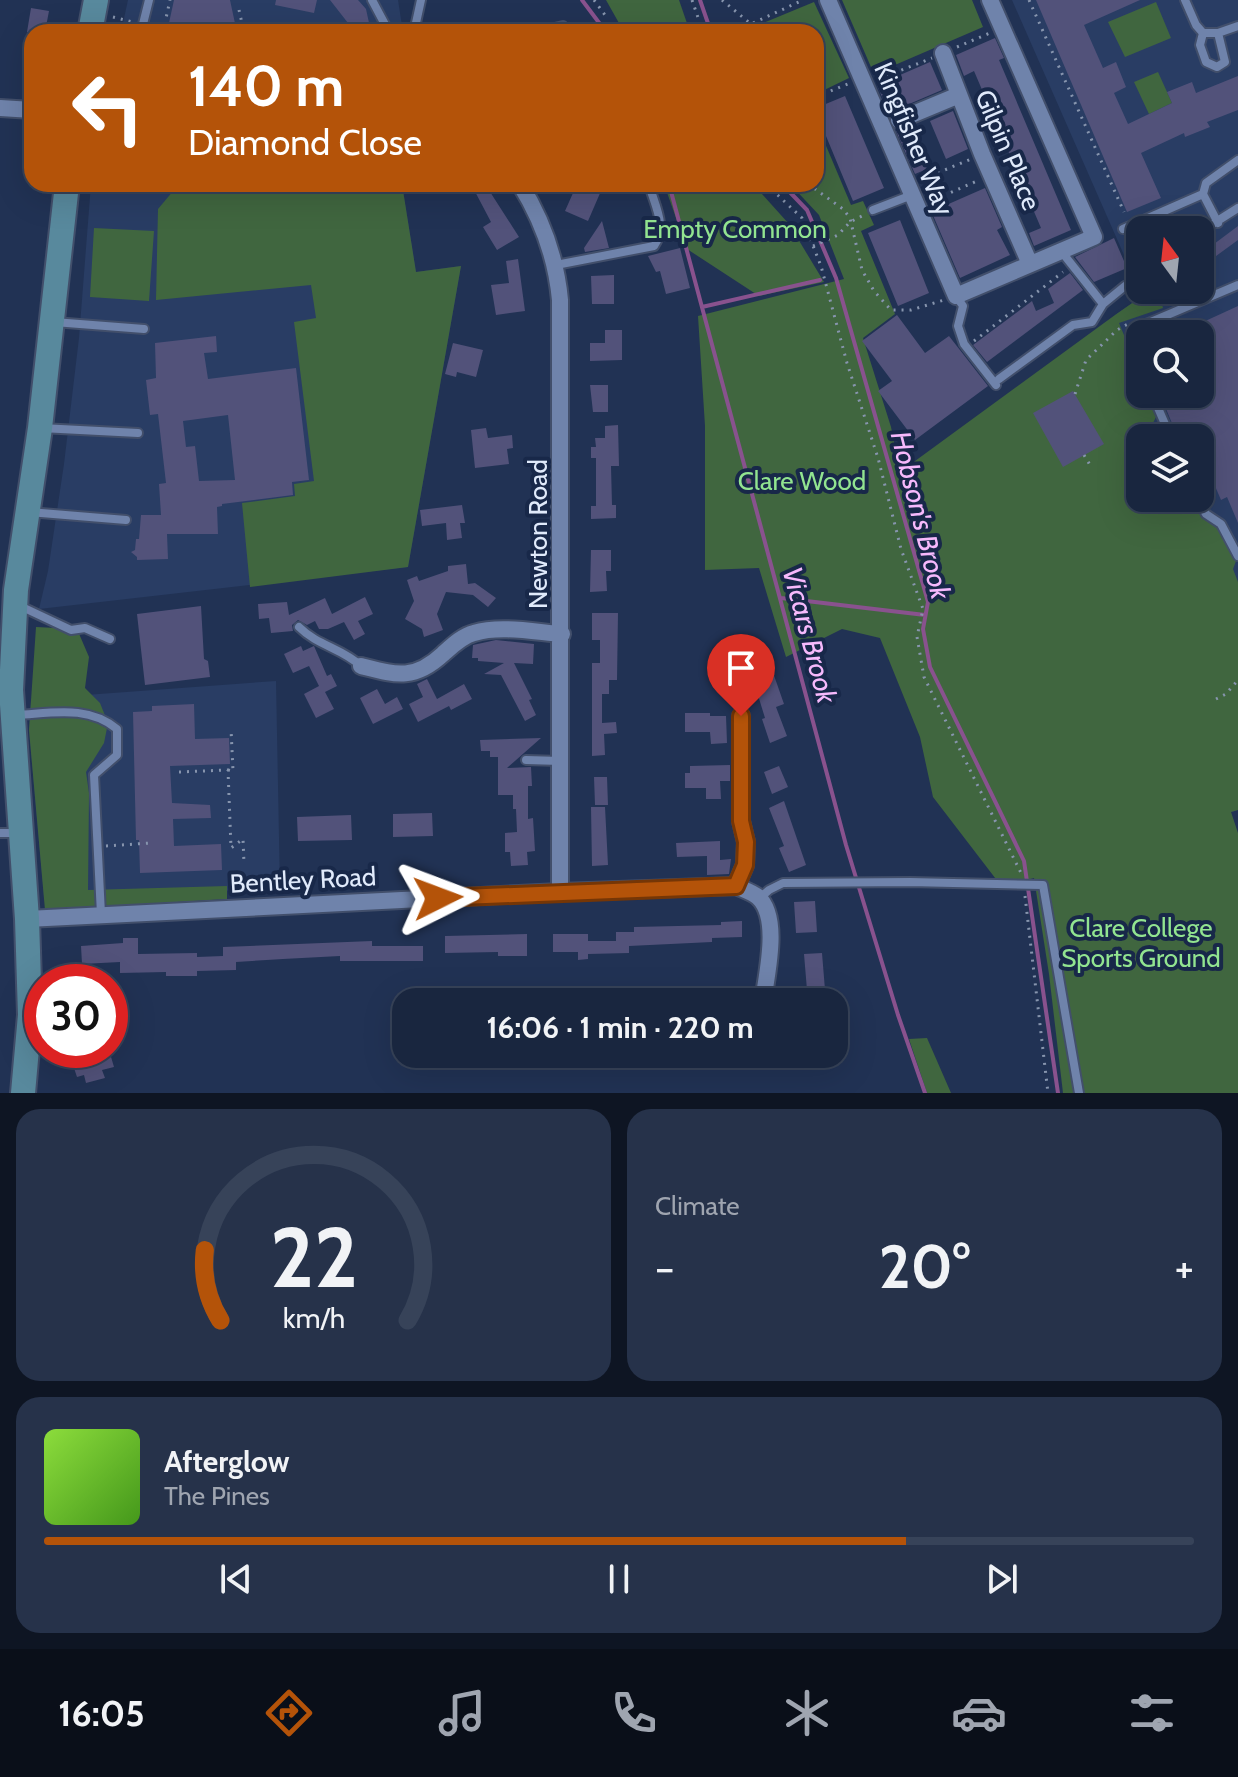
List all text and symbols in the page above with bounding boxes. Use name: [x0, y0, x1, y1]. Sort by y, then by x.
text: 140 m: [188, 52, 344, 120]
icon: left: [56, 56, 160, 160]
street label: Kingfisher Way: [867, 58, 961, 220]
street label: Gilpin Place: [968, 85, 1048, 215]
text: Diamond Close: [188, 120, 422, 164]
park label: Empty Common: [643, 213, 827, 245]
north arrow: [1126, 216, 1214, 304]
map controls: [1126, 216, 1214, 512]
button: search: [1126, 320, 1214, 408]
button: layers: [1126, 424, 1214, 512]
water label: Hobson's Brook: [884, 428, 959, 603]
street label: Newton Road: [522, 459, 554, 609]
park label: Clare Wood: [738, 465, 866, 497]
water label: Vicars Brook: [776, 563, 845, 708]
pin: [707, 634, 775, 716]
icon: arrive: [719, 646, 763, 690]
position arrow: [396, 856, 480, 940]
street label: Bentley Road: [229, 860, 377, 900]
park label: Clare College Sports Ground: [1061, 912, 1221, 974]
speed limit sign: 30: [24, 964, 128, 1068]
text: 16:06 · 1 min · 220 m: [487, 1009, 753, 1046]
text: Climate: [655, 1190, 740, 1222]
text: 22: [269, 1207, 358, 1308]
text: 20°: [879, 1230, 970, 1303]
text: −: [655, 1241, 674, 1294]
text: +: [1175, 1241, 1194, 1294]
text: km/h: [282, 1300, 345, 1335]
text: Afterglow: [164, 1443, 290, 1480]
text: The Pines: [164, 1480, 270, 1512]
icon: previous: [214, 1557, 258, 1601]
icon: pause: [597, 1557, 641, 1601]
icon: next: [980, 1557, 1024, 1601]
icon: directions: [261, 1685, 317, 1741]
icon: music: [434, 1685, 490, 1741]
icon: phone: [606, 1685, 662, 1741]
icon: climate: [779, 1685, 835, 1741]
icon: car: [951, 1685, 1007, 1741]
icon: filters: [1124, 1685, 1180, 1741]
text: 16:05: [58, 1691, 145, 1735]

